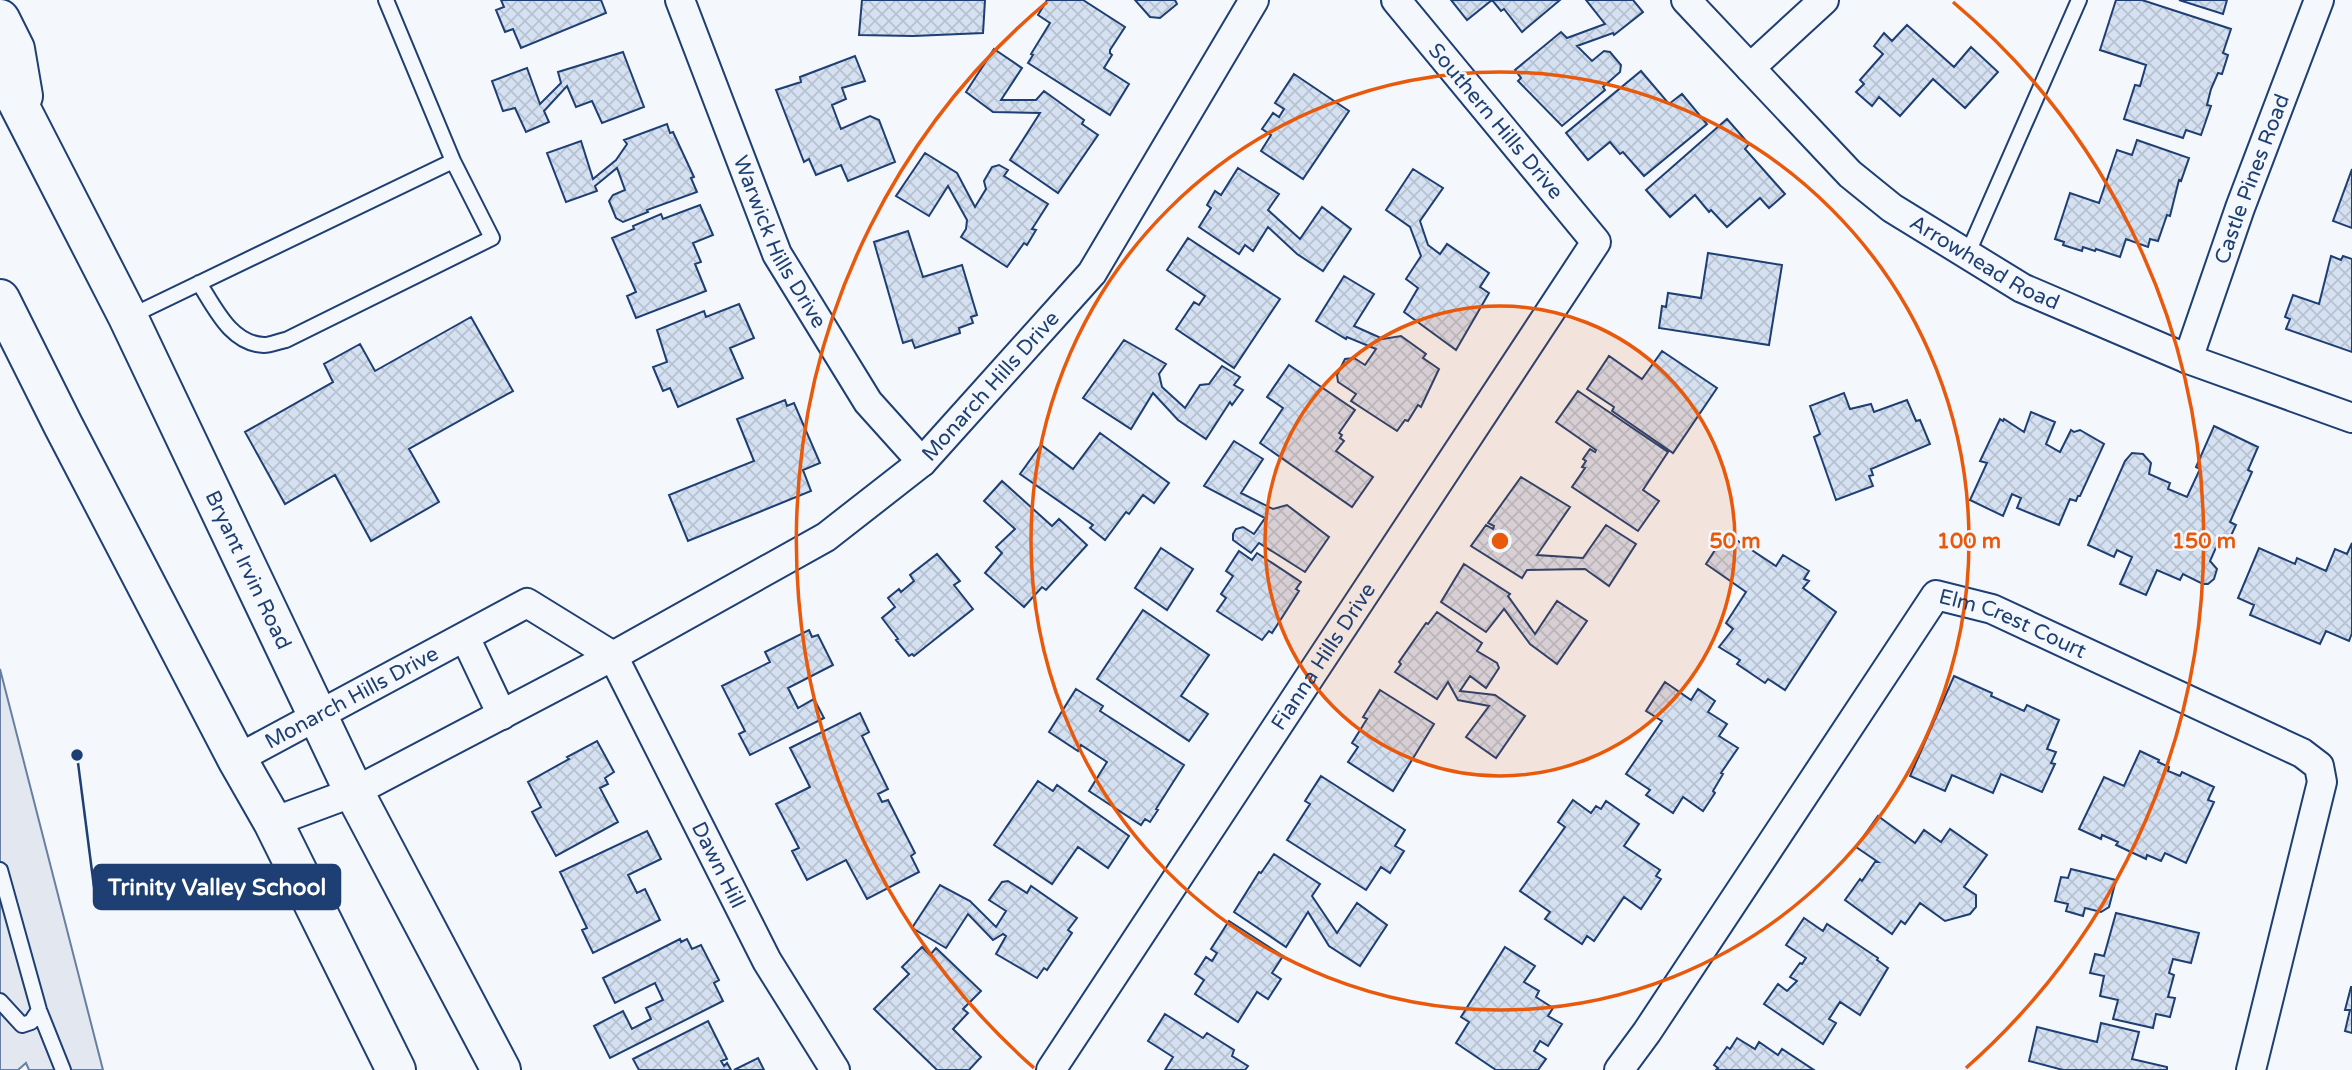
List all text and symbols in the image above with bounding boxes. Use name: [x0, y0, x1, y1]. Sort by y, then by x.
street label: Southern Hills Drive: [1423, 38, 1568, 205]
street label: Castle Pines Road: [2210, 91, 2295, 267]
street label: Warwick Hills Drive: [728, 152, 832, 333]
street label: Arrowhead Road: [1905, 210, 2063, 315]
street label: Monarch Hills Drive: [917, 306, 1065, 466]
street label: Bryant Irvin Road: [199, 487, 296, 653]
centre of rings: [1488, 529, 1512, 553]
text: 50 m: [1709, 529, 1761, 554]
text: 100 m: [1937, 529, 2001, 554]
text: 150 m: [2172, 529, 2236, 554]
street label: Fianna Hills Drive: [1266, 578, 1381, 735]
street label: Elm Crest Court: [1936, 584, 2090, 664]
street label: Monarch Hills Drive: [261, 641, 443, 755]
street label: Dawn Hill: [686, 818, 750, 912]
callout: Trinity Valley School: [94, 865, 340, 909]
text: Trinity Valley School: [107, 874, 326, 902]

